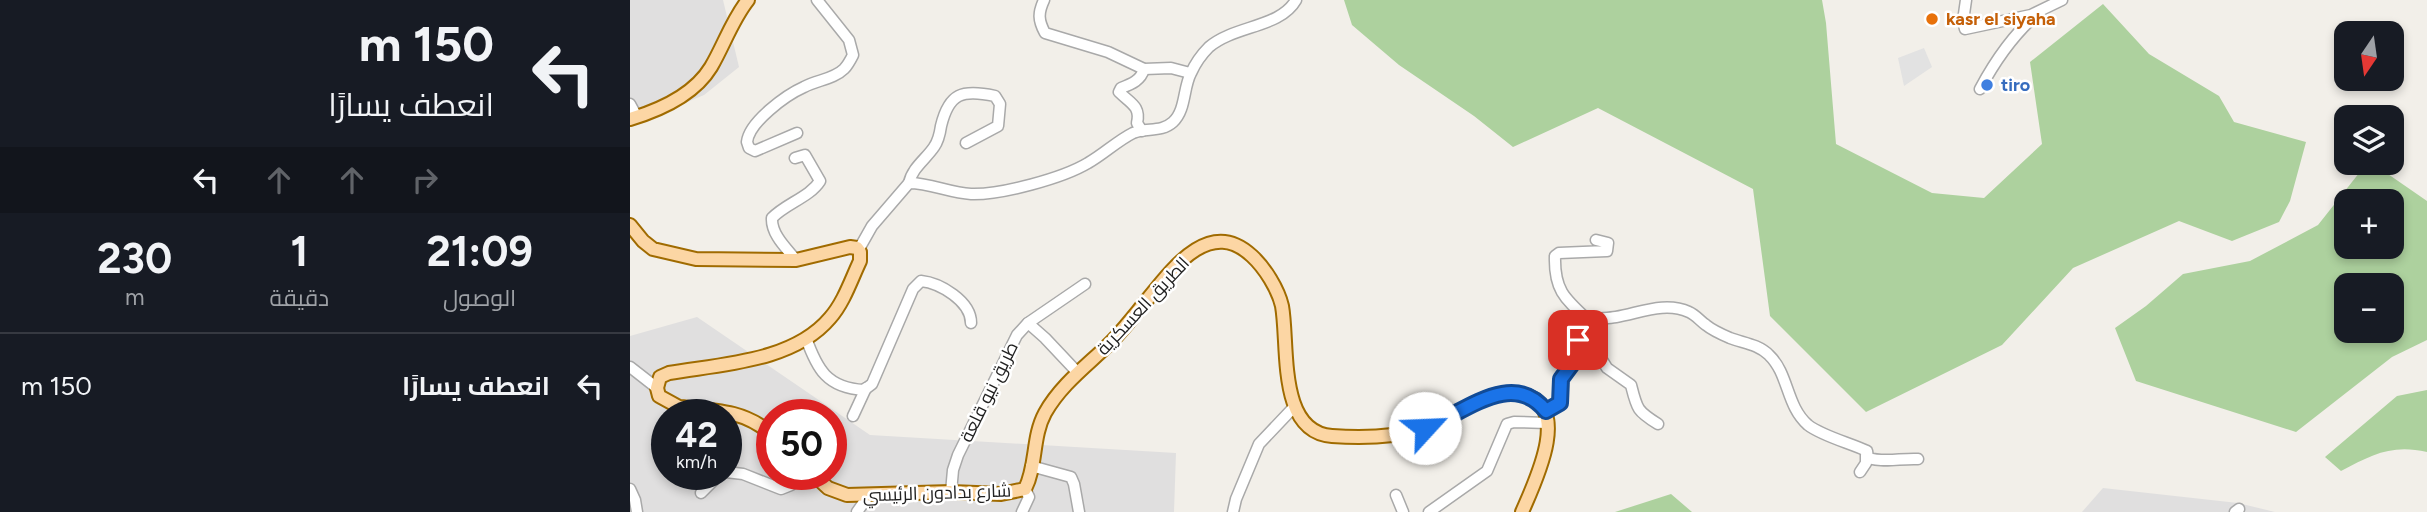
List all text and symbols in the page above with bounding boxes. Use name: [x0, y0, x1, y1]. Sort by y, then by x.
place label: kasr el siyaha: [1946, 8, 2056, 30]
marker: kasr el siyaha: [1924, 11, 1940, 27]
text: 150 m: [359, 14, 494, 73]
north arrow: [2334, 21, 2404, 91]
map controls: [2334, 21, 2404, 343]
icon: left: [518, 28, 609, 119]
place label: tiro: [2001, 74, 2030, 96]
marker: tiro: [1979, 77, 1995, 93]
text: انعطف يسارًا: [328, 86, 494, 124]
button: layers: [2334, 105, 2404, 175]
icon: left: [187, 161, 225, 199]
icon: ahead: [260, 161, 298, 199]
icon: ahead: [333, 161, 371, 199]
icon: right: [406, 161, 444, 199]
button: +: [2334, 189, 2404, 259]
text: 1: [290, 226, 308, 277]
text: 21:09: [426, 226, 533, 277]
text: 230: [97, 233, 172, 284]
street label: الطريق العسكرية: [1092, 252, 1195, 360]
button: −: [2334, 273, 2404, 343]
text: m: [125, 283, 145, 311]
text: دقيقة: [269, 284, 329, 312]
text: الوصول: [443, 284, 516, 312]
pin: [1548, 310, 1608, 370]
icon: arrive: [1559, 321, 1597, 359]
street label: طريق نيو قلعة: [955, 338, 1024, 446]
icon: left: [571, 367, 609, 405]
text: 150 m: [21, 370, 92, 402]
text: انعطف يسارًا: [402, 370, 550, 402]
position arrow: [1388, 391, 1462, 465]
speed limit sign: 50: [756, 399, 847, 490]
text: 42: [675, 414, 718, 456]
text: km/h: [676, 451, 717, 473]
street label: شارع بدادون الرئيسي: [862, 479, 1012, 509]

